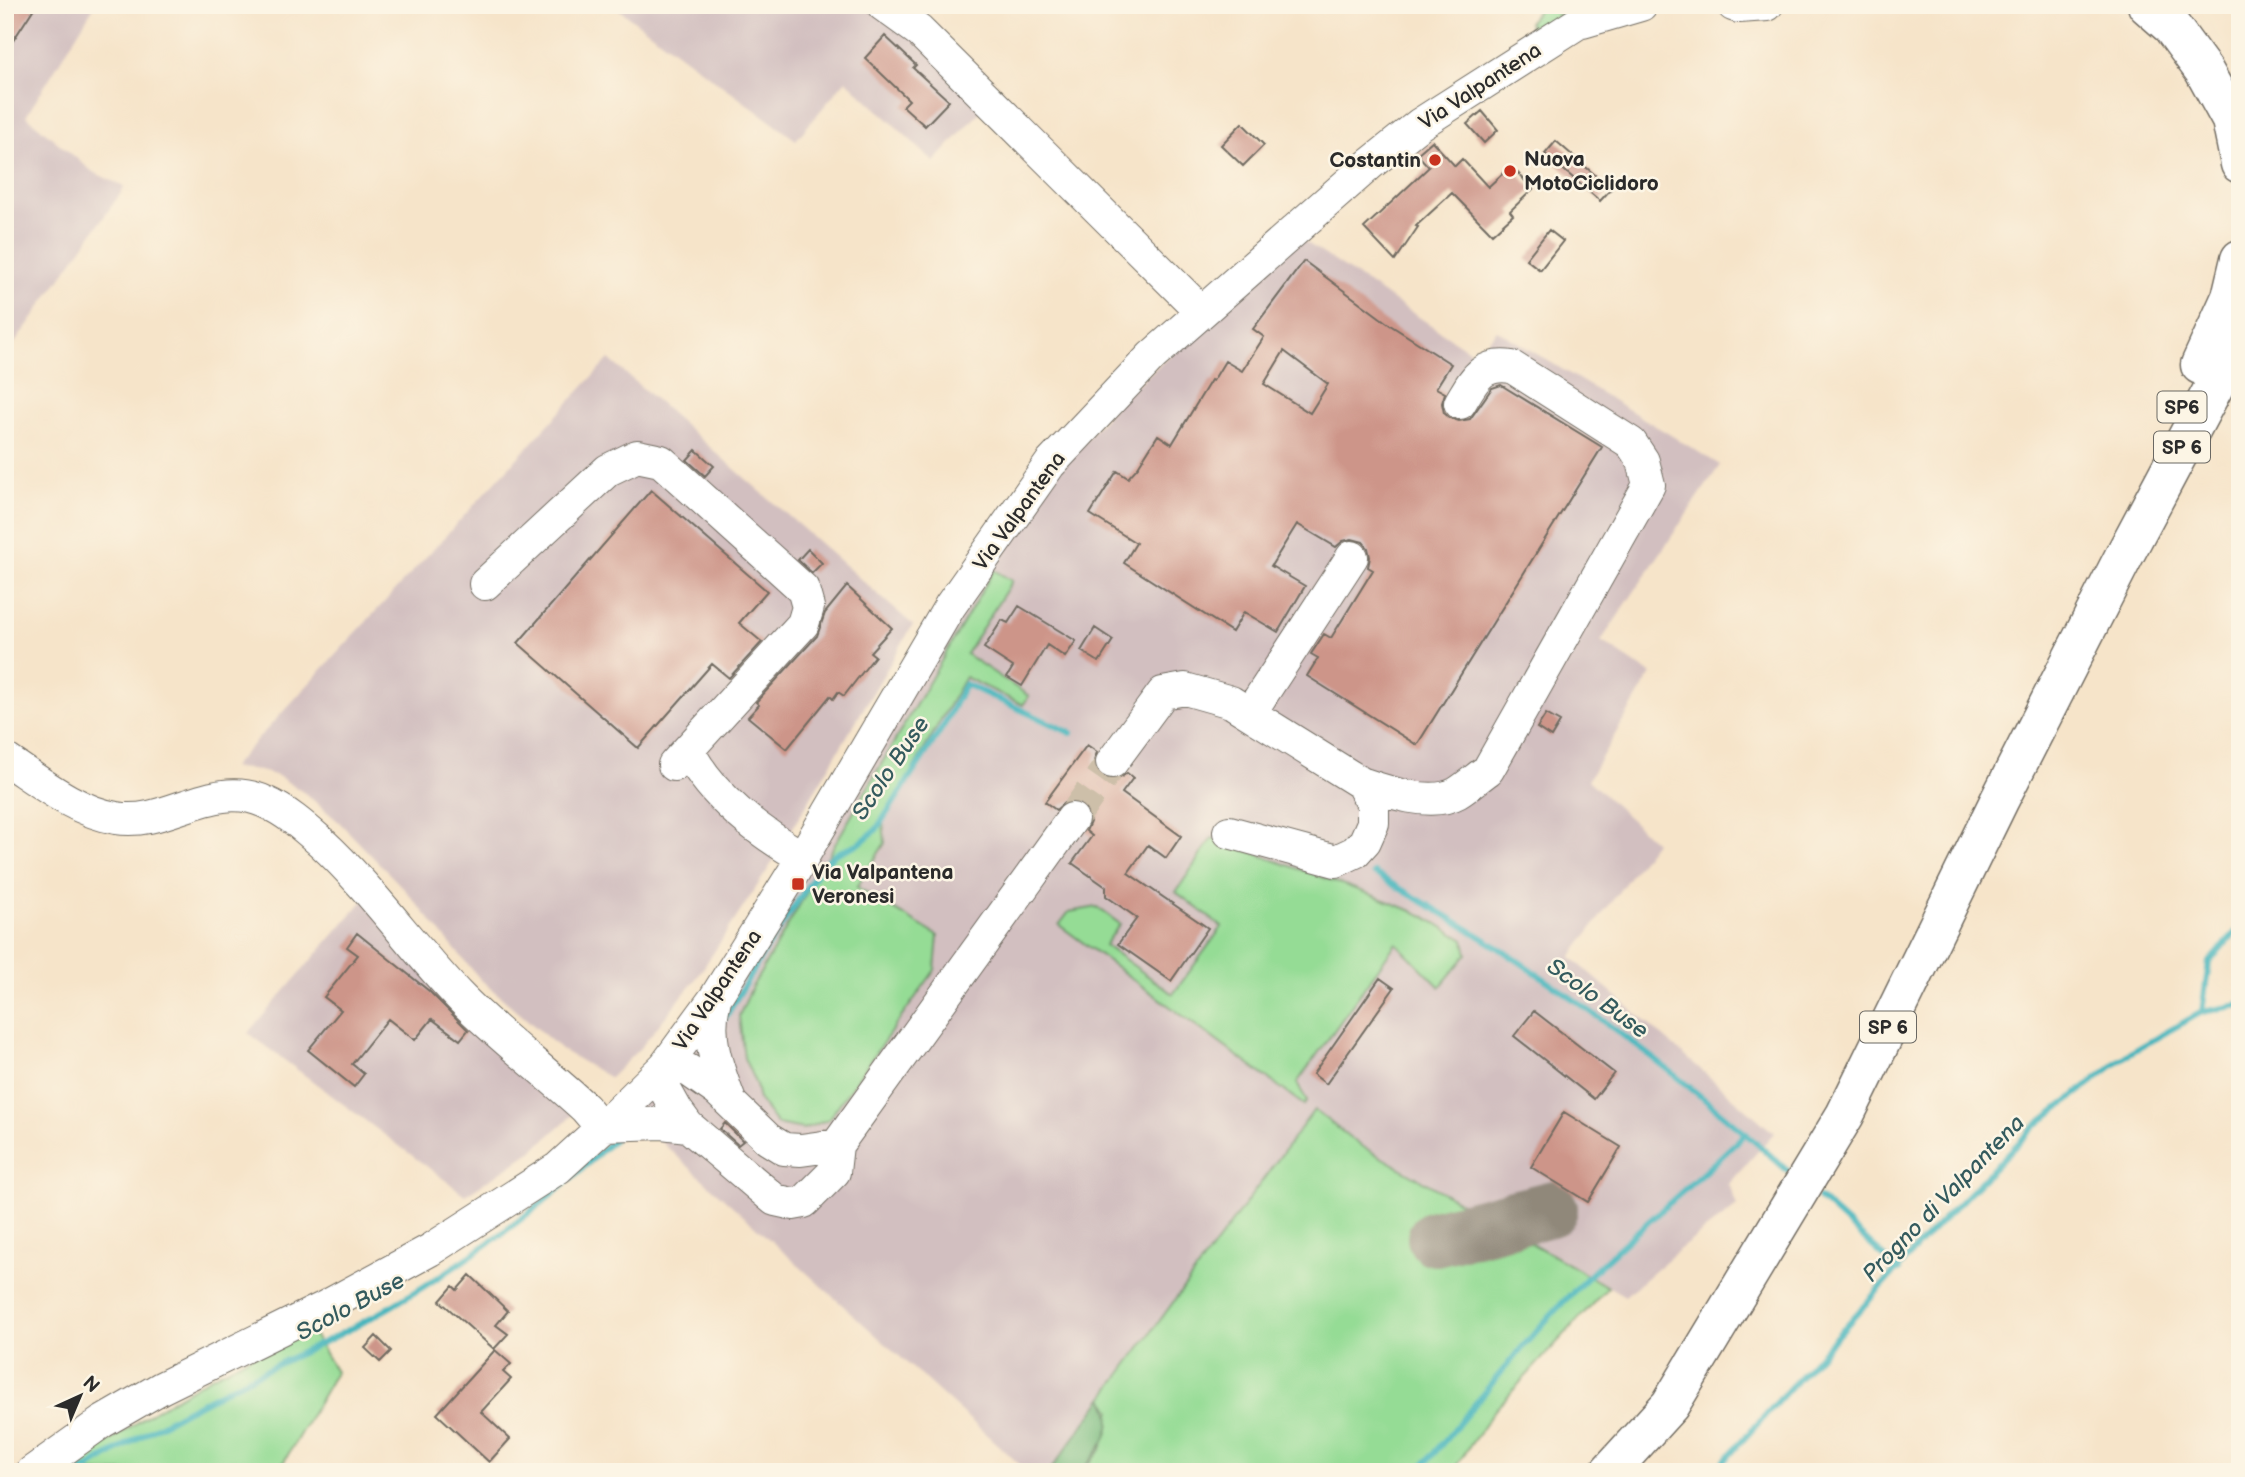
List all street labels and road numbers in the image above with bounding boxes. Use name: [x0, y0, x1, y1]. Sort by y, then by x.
street label: Via Valpantena: [1414, 38, 1546, 135]
road number: SP6: [2158, 392, 2206, 422]
road number: SP 6: [2154, 432, 2210, 462]
street label: Via Valpantena: [968, 447, 1071, 576]
street label: Via Valpantena: [668, 925, 767, 1056]
road number: SP 6: [1860, 1012, 1916, 1042]

